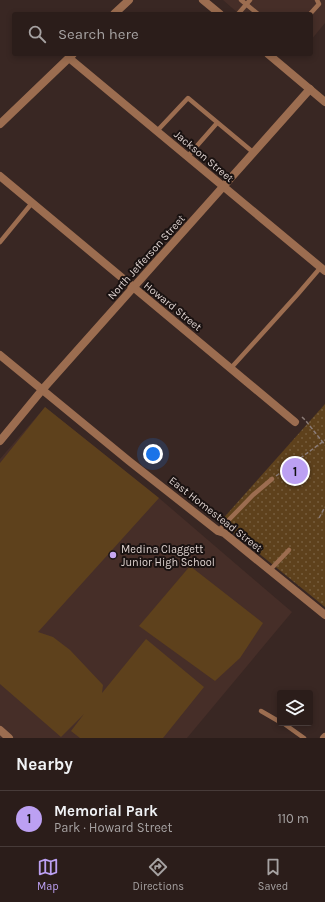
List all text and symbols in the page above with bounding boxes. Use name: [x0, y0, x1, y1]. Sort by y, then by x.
search box: [12, 12, 313, 56]
icon: search: [26, 23, 48, 45]
text: Search here: [58, 25, 139, 43]
street label: Jackson Street: [171, 128, 236, 185]
street label: North Jefferson Street: [105, 212, 188, 302]
street label: Howard Street: [141, 279, 204, 334]
your location: [143, 444, 163, 464]
pin: 1: [282, 456, 308, 486]
street label: East Homestead Street: [166, 474, 265, 555]
place label: Medina Claggett Junior High School: [121, 543, 215, 569]
marker: Medina Claggett Junior High School: [108, 550, 118, 560]
map controls: [277, 690, 313, 726]
button: layers: [277, 690, 313, 726]
text: Nearby: [16, 754, 73, 774]
text: Memorial Park: [54, 802, 158, 820]
text: 1: [27, 811, 31, 826]
text: 110 m: [277, 811, 309, 826]
text: Park · Howard Street: [54, 820, 172, 835]
tab: Map: [37, 856, 59, 893]
tab: Directions: [132, 856, 184, 893]
tab: Saved: [258, 856, 288, 893]

